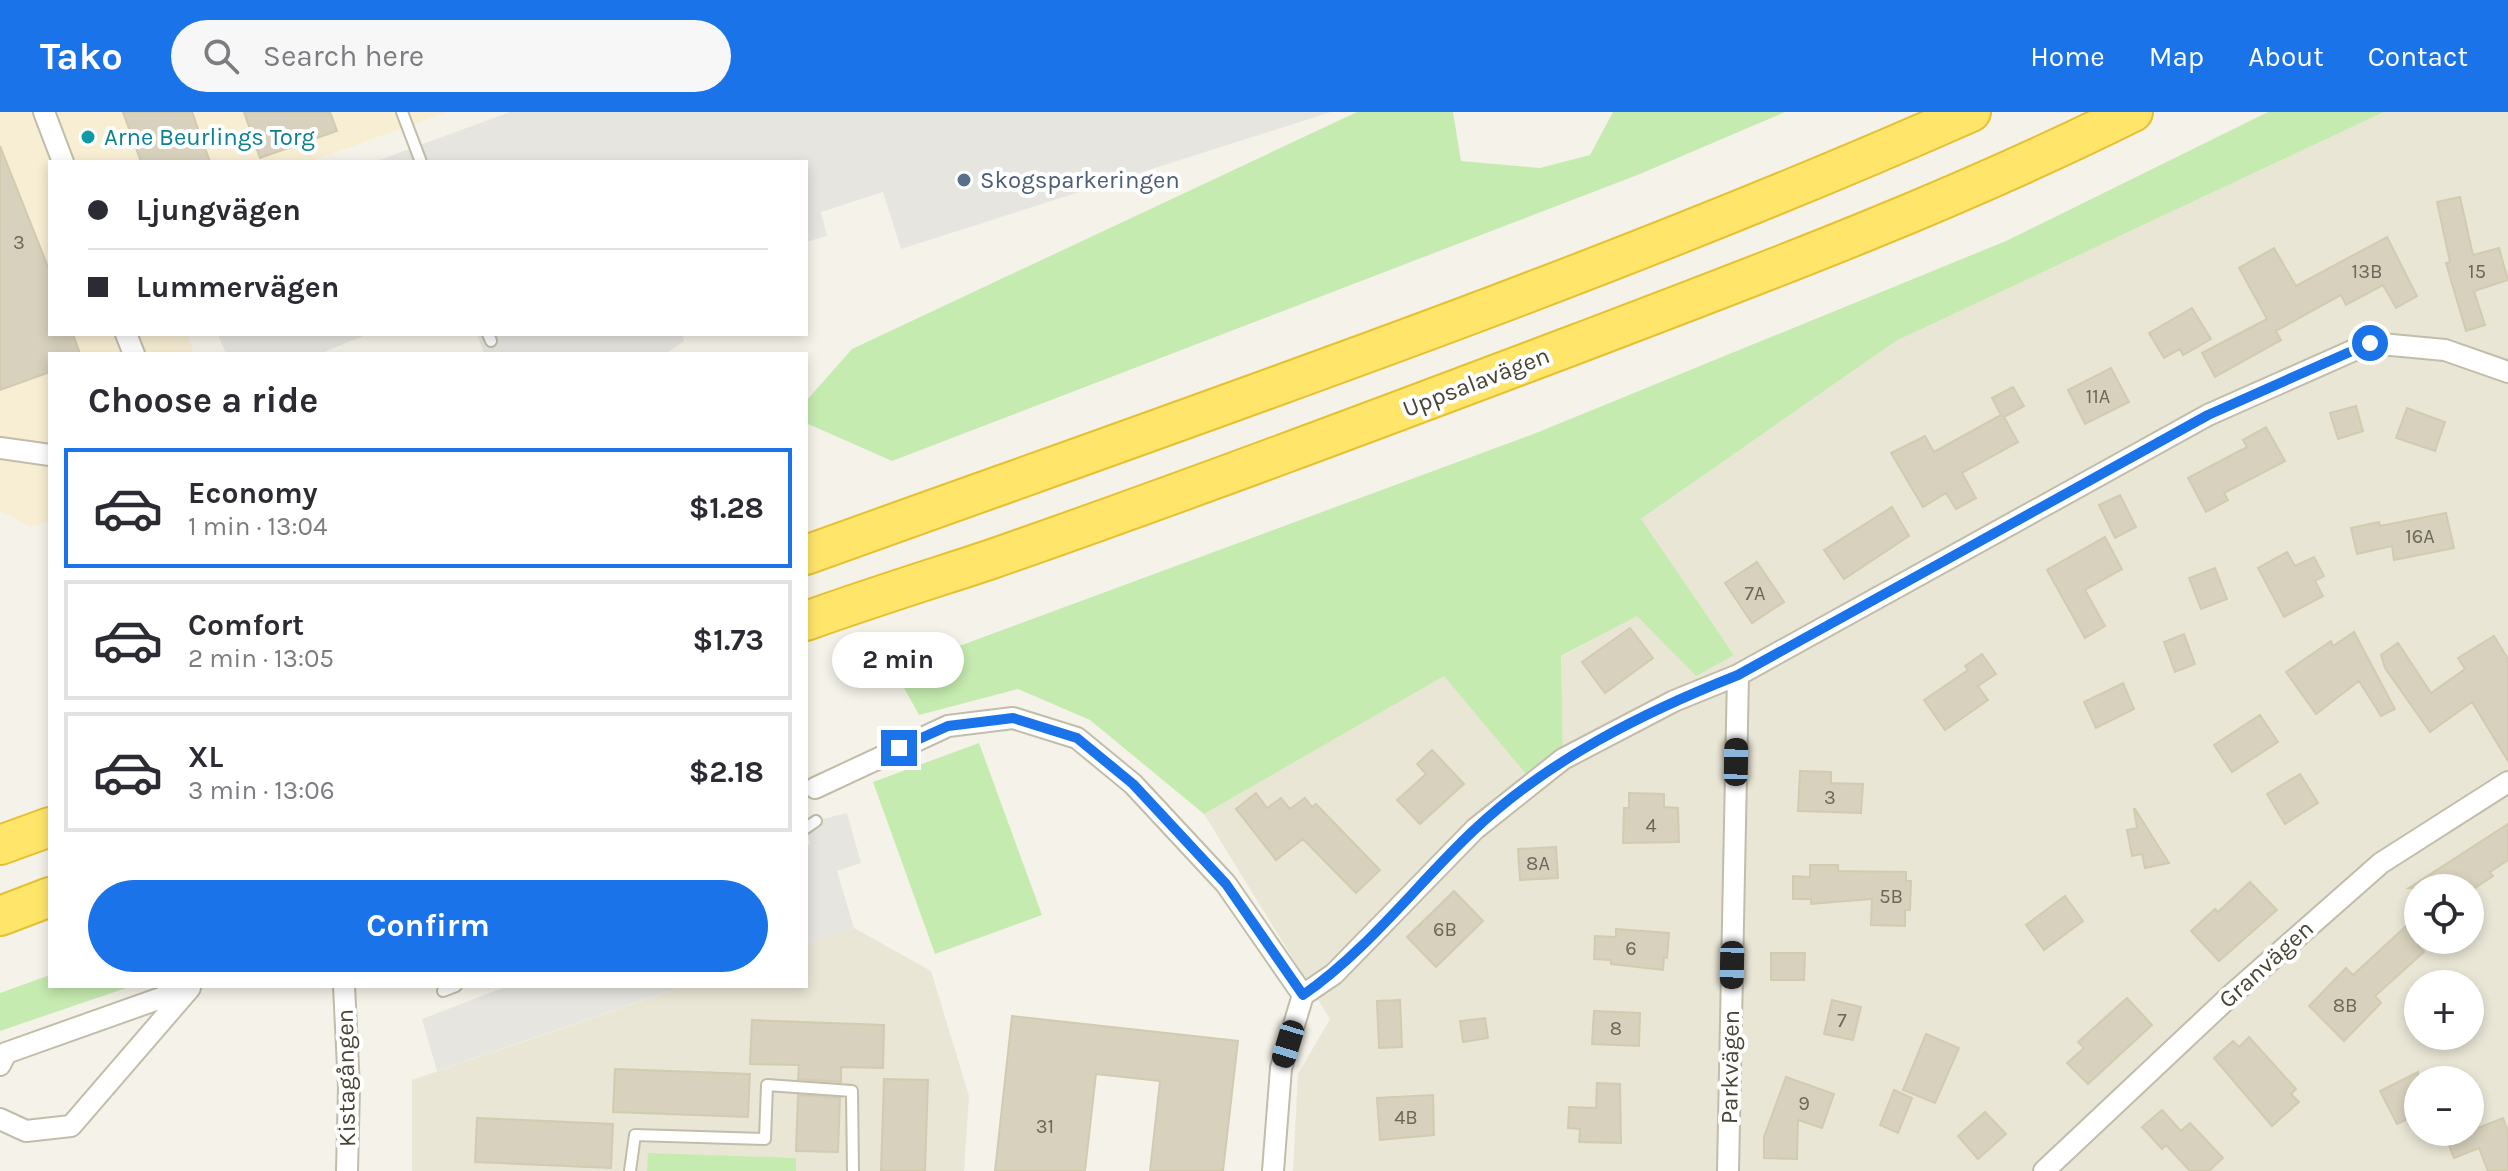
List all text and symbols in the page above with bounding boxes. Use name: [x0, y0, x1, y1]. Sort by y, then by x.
search box: [171, 20, 731, 92]
text: Tako: [40, 34, 123, 79]
icon: search: [199, 34, 243, 78]
text: Search here: [263, 38, 424, 74]
text: Home: [2030, 40, 2105, 73]
text: Map: [2149, 40, 2204, 73]
text: About: [2248, 40, 2324, 73]
text: Contact: [2368, 40, 2468, 73]
place label: Arne Beurlings Torg: [104, 123, 315, 151]
marker: Arne Beurlings Torg: [79, 128, 97, 146]
place label: Skogsparkeringen: [980, 166, 1180, 194]
marker: Skogsparkeringen: [955, 171, 973, 189]
text: Ljungvägen: [136, 192, 301, 228]
house number: 3: [13, 231, 25, 254]
house number: 13B: [2352, 260, 2382, 283]
house number: 15: [2468, 260, 2486, 283]
text: Lummervägen: [136, 269, 339, 305]
route start: [2352, 325, 2388, 361]
street label: Uppsalavägen: [1399, 341, 1553, 423]
text: Choose a ride: [88, 379, 318, 421]
house number: 11A: [2086, 385, 2110, 408]
icon: car: [92, 472, 164, 544]
text: Economy: [188, 475, 318, 511]
text: $1.28: [689, 490, 764, 526]
text: 1 min · 13:04: [188, 511, 327, 542]
house number: 16A: [2405, 525, 2435, 548]
house number: 7A: [1745, 582, 1765, 605]
icon: car: [92, 604, 164, 676]
text: Comfort: [188, 607, 304, 643]
text: $1.73: [693, 622, 764, 658]
callout: 2 min: [833, 632, 965, 688]
text: 2 min · 13:05: [188, 643, 334, 674]
text: 2 min: [862, 644, 934, 675]
route end: [881, 730, 917, 766]
icon: car: [92, 736, 164, 808]
car: [1724, 738, 1748, 786]
text: XL: [188, 739, 223, 775]
text: $2.18: [689, 754, 764, 790]
text: 3 min · 13:06: [188, 775, 335, 806]
house number: 3: [1824, 786, 1836, 809]
house number: 4: [1645, 814, 1657, 837]
house number: 8A: [1526, 852, 1550, 875]
map controls: [2404, 874, 2484, 1146]
button: locate: [2404, 874, 2484, 954]
button: Confirm: [88, 880, 768, 972]
house number: 5B: [1879, 885, 1903, 908]
street label: Granvägen: [2213, 914, 2319, 1014]
house number: 6B: [1433, 918, 1457, 941]
house number: 6: [1625, 937, 1637, 960]
car: [1720, 941, 1744, 989]
button: +: [2404, 970, 2484, 1050]
house number: 8B: [2333, 994, 2357, 1017]
street label: Kistagången: [331, 1009, 361, 1147]
house number: 7: [1837, 1009, 1847, 1032]
street label: Parkvägen: [1715, 1010, 1745, 1124]
house number: 8: [1610, 1017, 1622, 1040]
car: [1270, 1018, 1306, 1070]
button: −: [2404, 1066, 2484, 1146]
house number: 9: [1798, 1092, 1810, 1115]
house number: 4B: [1394, 1106, 1418, 1129]
house number: 31: [1036, 1115, 1054, 1138]

